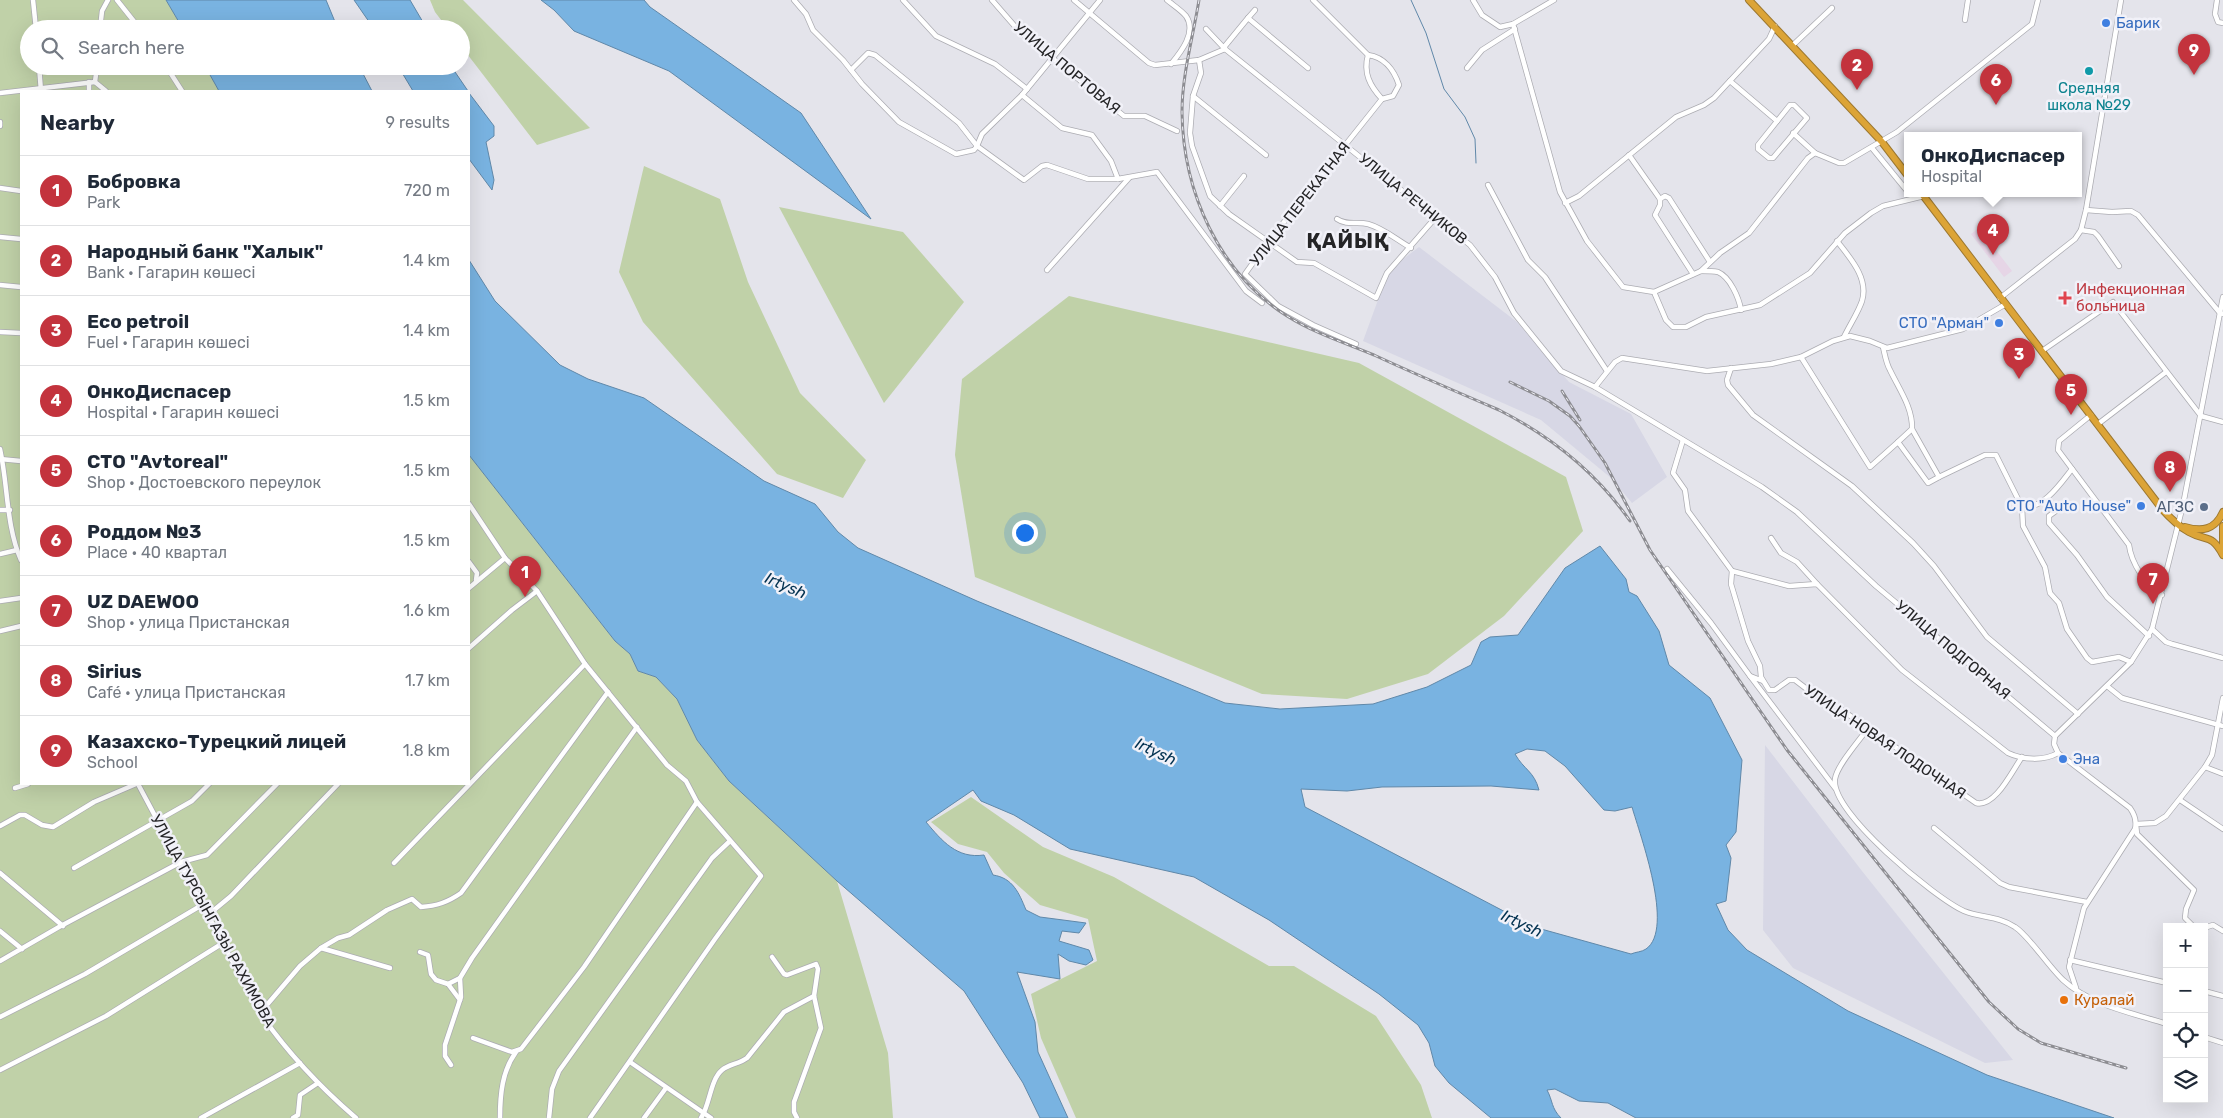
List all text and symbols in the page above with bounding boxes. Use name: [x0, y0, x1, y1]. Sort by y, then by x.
place label: Барик: [2116, 14, 2160, 32]
marker: Барик: [2100, 17, 2112, 29]
street label: УЛИЦА ПОРТОВАЯ: [1010, 18, 1124, 118]
search box: [20, 20, 470, 75]
icon: search: [38, 34, 66, 62]
pin: 9: [2178, 34, 2210, 75]
text: Search here: [78, 36, 185, 59]
pin: 2: [1841, 49, 1873, 90]
pin: 6: [1980, 64, 2012, 105]
marker: Средняя школа №29: [2083, 65, 2095, 77]
place label: Средняя школа №29: [2047, 79, 2131, 114]
text: Nearby: [40, 110, 115, 135]
text: 9 results: [386, 113, 450, 132]
popup: [1904, 132, 2082, 197]
street label: УЛИЦА ПЕРЕКАТНАЯ: [1246, 138, 1354, 270]
text: ОнкоДиспасер: [1921, 144, 2065, 167]
street label: УЛИЦА РЕЧНИКОВ: [1355, 150, 1471, 248]
text: Hospital: [1921, 167, 1982, 186]
text: Бобровка: [87, 170, 181, 193]
text: 1: [52, 181, 60, 200]
text: 720 m: [404, 181, 450, 200]
text: Park: [87, 193, 120, 212]
pin: 4: [1977, 214, 2009, 255]
district label: ҚАЙЫҚ: [1306, 229, 1390, 253]
text: Народный банк "Халык": [87, 240, 323, 263]
text: 2: [51, 251, 61, 270]
text: 1.4 km: [403, 251, 450, 270]
text: Bank · Гагарин көшесі: [87, 263, 255, 282]
place label: Инфекционная больница: [2076, 280, 2185, 315]
marker: Инфекционная больница: [2058, 291, 2072, 305]
text: Eco petroil: [87, 310, 189, 333]
place label: СТО "Арман": [1899, 314, 1989, 332]
marker: СТО "Арман": [1993, 317, 2005, 329]
text: 3: [51, 321, 61, 340]
text: 1.4 km: [403, 321, 450, 340]
text: Fuel · Гагарин көшесі: [87, 333, 250, 352]
pin: 3: [2003, 338, 2035, 379]
pin: 5: [2055, 374, 2087, 415]
text: ОнкоДиспасер: [87, 380, 231, 403]
text: 4: [51, 391, 61, 410]
text: 1.5 km: [403, 391, 450, 410]
text: Hospital · Гагарин көшесі: [87, 403, 279, 422]
text: СТО "Avtoreal": [87, 450, 228, 473]
pin: 8: [2154, 451, 2186, 492]
text: 5: [51, 461, 61, 480]
text: 1.5 km: [403, 461, 450, 480]
text: Shop · Достоевского переулок: [87, 473, 321, 492]
place label: СТО "Auto House": [2006, 497, 2131, 515]
place label: АГЗС: [2157, 498, 2194, 516]
marker: СТО "Auto House": [2135, 500, 2147, 512]
marker: АГЗС: [2198, 501, 2210, 513]
text: Роддом №3: [87, 520, 202, 543]
your location: [1012, 520, 1038, 546]
text: 6: [51, 531, 61, 550]
text: 1.5 km: [403, 531, 450, 550]
text: Place · 40 квартал: [87, 543, 227, 562]
pin: 1: [509, 556, 541, 597]
pin: 7: [2137, 563, 2169, 604]
water label: Irtysh: [762, 568, 809, 603]
text: UZ DAEWOO: [87, 590, 199, 613]
street label: УЛИЦА ПОДГОРНАЯ: [1892, 597, 2014, 703]
text: 7: [51, 601, 61, 620]
text: 1.6 km: [403, 601, 450, 620]
text: Shop · улица Пристанская: [87, 613, 290, 632]
text: Sirius: [87, 660, 142, 683]
text: 8: [51, 671, 61, 690]
text: 1.7 km: [405, 671, 450, 690]
street label: УЛИЦА НОВАЯ ЛОДОЧНАЯ: [1801, 681, 1969, 803]
text: Café · улица Пристанская: [87, 683, 286, 702]
text: Казахско-Турецкий лицей: [87, 730, 346, 753]
water label: Irtysh: [1132, 734, 1179, 769]
text: 9: [51, 741, 61, 760]
text: 1.8 km: [403, 741, 450, 760]
place label: Эна: [2073, 750, 2100, 768]
text: School: [87, 753, 138, 772]
marker: Эна: [2057, 753, 2069, 765]
street label: УЛИЦА ТУРСЫНГАЗЫ РАХИМОВА: [147, 811, 279, 1031]
water label: Irtysh: [1498, 906, 1545, 941]
map controls: [2163, 923, 2208, 1103]
button: +: [2163, 923, 2208, 968]
button: −: [2163, 968, 2208, 1013]
place label: Куралай: [2074, 991, 2134, 1009]
marker: Куралай: [2058, 994, 2070, 1006]
button: locate: [2163, 1013, 2208, 1058]
button: layers: [2163, 1058, 2208, 1103]

